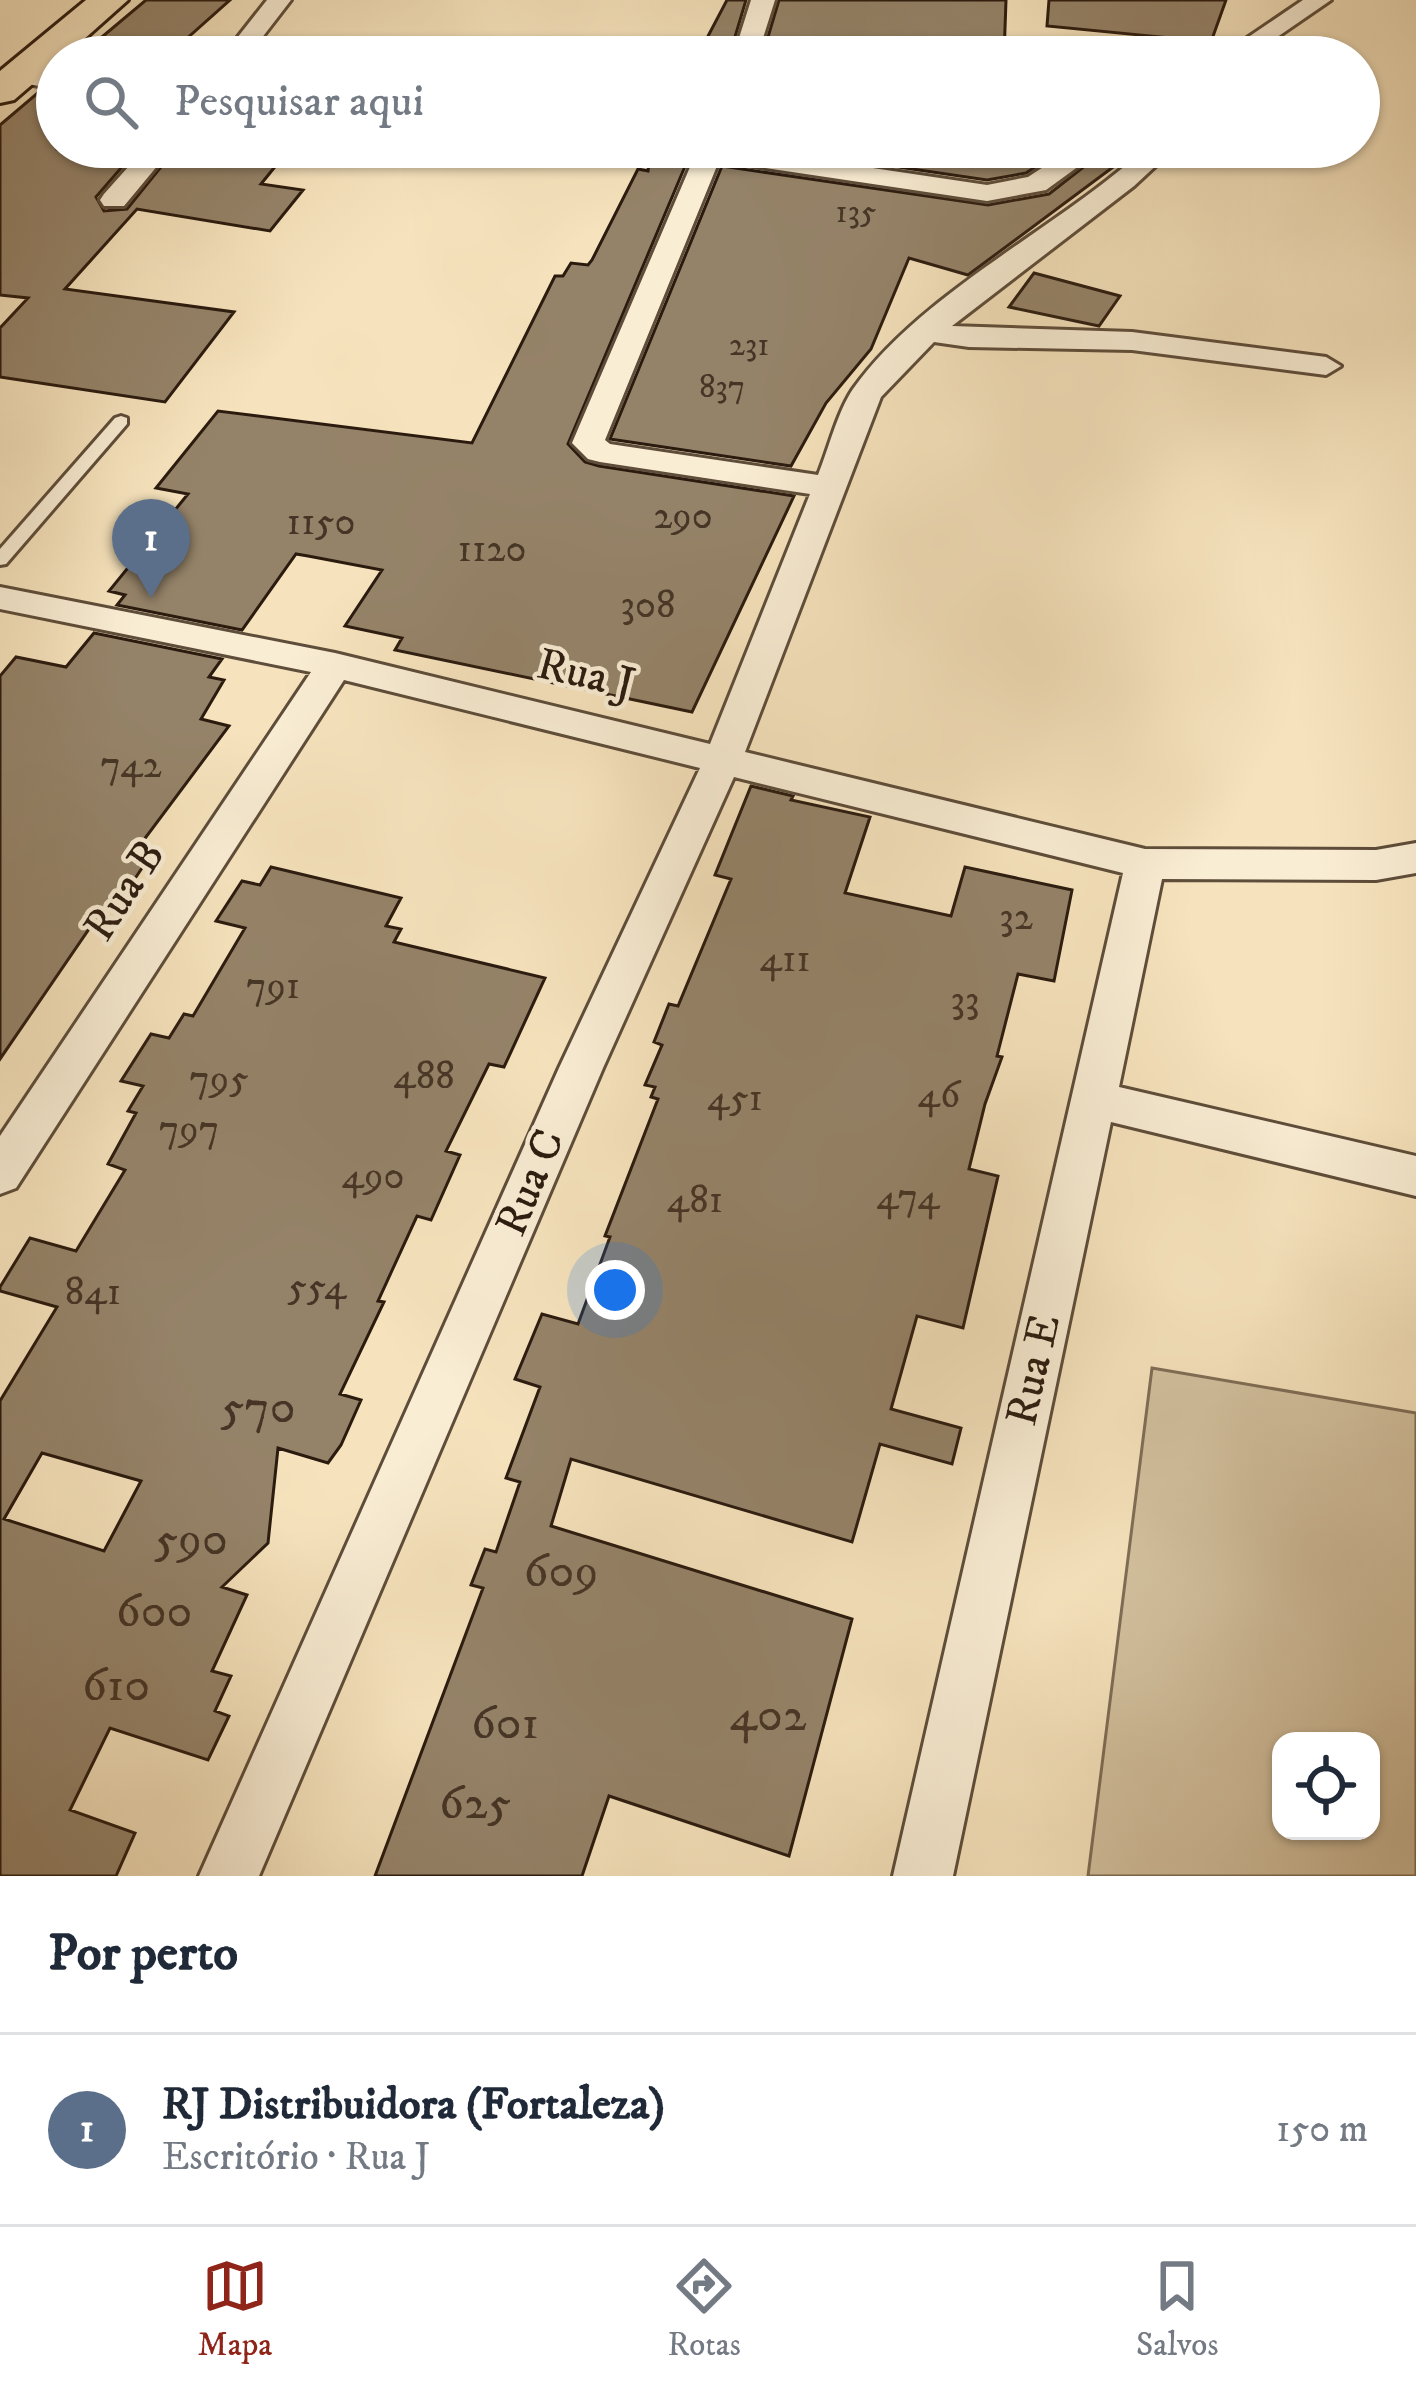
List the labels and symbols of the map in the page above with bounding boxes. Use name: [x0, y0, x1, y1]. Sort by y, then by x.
house number: 135: [836, 192, 876, 233]
house number: 231: [729, 325, 769, 366]
house number: 837: [699, 367, 745, 408]
house number: 290: [653, 492, 713, 541]
house number: 1150: [287, 498, 355, 547]
pin: 1: [112, 499, 190, 598]
house number: 1120: [458, 525, 526, 574]
house number: 308: [620, 581, 676, 630]
street label: Rua J: [532, 637, 640, 713]
house number: 742: [100, 741, 162, 790]
street label: Rua B: [72, 830, 178, 952]
house number: 32: [999, 893, 1033, 942]
house number: 411: [759, 935, 811, 984]
house number: 791: [246, 962, 300, 1011]
house number: 33: [950, 976, 980, 1025]
house number: 488: [393, 1052, 455, 1101]
house number: 795: [189, 1055, 249, 1104]
house number: 46: [918, 1071, 962, 1120]
house number: 451: [707, 1074, 763, 1123]
house number: 797: [159, 1105, 219, 1154]
street label: Rua C: [484, 1121, 578, 1245]
house number: 490: [342, 1152, 404, 1201]
house number: 474: [876, 1173, 941, 1222]
house number: 481: [667, 1176, 723, 1225]
your location: [585, 1260, 645, 1320]
house number: 554: [287, 1263, 348, 1312]
house number: 841: [65, 1268, 121, 1317]
street label: Rua E: [994, 1309, 1074, 1431]
house number: 570: [221, 1378, 295, 1438]
house number: 590: [154, 1510, 228, 1570]
house number: 609: [524, 1542, 598, 1602]
house number: 600: [116, 1582, 192, 1642]
house number: 610: [82, 1656, 150, 1716]
house number: 402: [729, 1686, 807, 1746]
house number: 601: [471, 1694, 539, 1754]
house number: 625: [439, 1774, 511, 1834]

